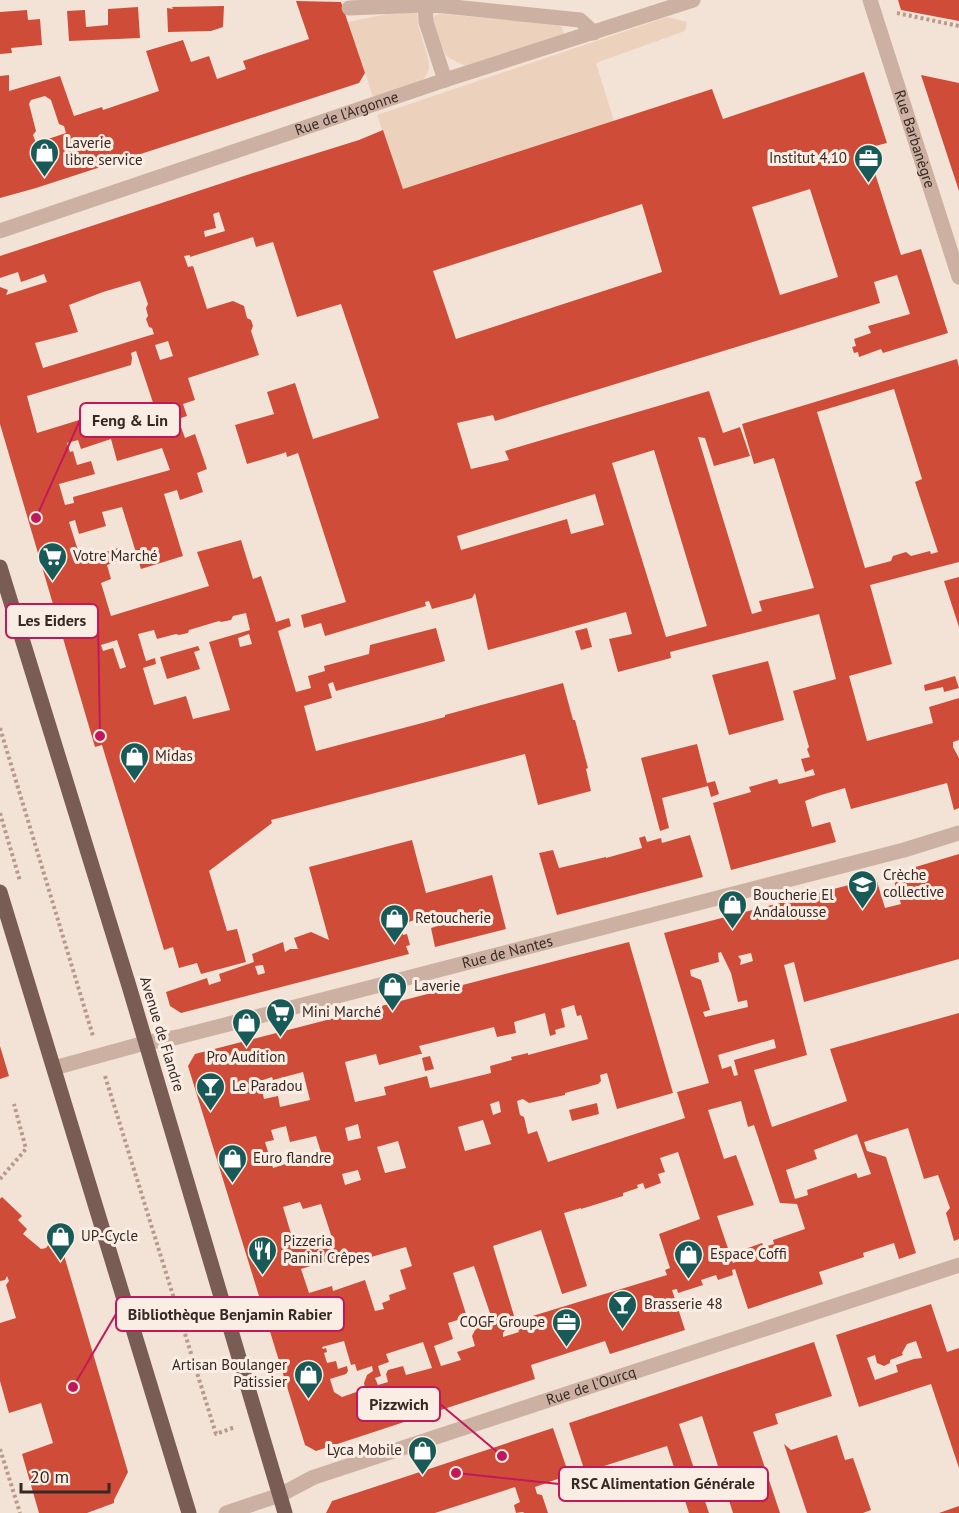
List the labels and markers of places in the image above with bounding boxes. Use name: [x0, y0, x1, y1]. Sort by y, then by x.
place label: Laverie libre service: [65, 133, 143, 169]
shop icon: Laverie libre service: [28, 136, 60, 178]
office icon: Institut 4.10: [852, 142, 884, 184]
place label: Institut 4.10: [769, 148, 847, 167]
callout: Feng & Lin: [80, 403, 180, 437]
supermarket icon: Votre Marché: [36, 540, 68, 582]
place label: Votre Marché: [72, 546, 158, 565]
callout: Les Eiders: [6, 604, 98, 638]
shop icon: Midas: [118, 740, 150, 782]
place label: Midas: [155, 746, 193, 765]
place label: Crèche collective: [883, 865, 944, 901]
school or university icon: Crèche collective: [846, 868, 878, 910]
place label: Boucherie El Andalousse: [753, 885, 834, 921]
shop icon: Boucherie El Andalousse: [716, 888, 748, 930]
shop icon: Retoucherie: [378, 902, 410, 944]
place label: Retoucherie: [415, 908, 491, 927]
shop icon: Laverie: [377, 970, 409, 1012]
place label: Laverie: [414, 976, 460, 995]
supermarket icon: Mini Marché: [265, 996, 297, 1038]
place label: Mini Marché: [302, 1002, 381, 1021]
shop icon: Pro Audition: [230, 1006, 262, 1048]
place label: Pro Audition: [207, 1047, 285, 1066]
bar icon: Le Paradou: [195, 1070, 227, 1112]
place label: Le Paradou: [232, 1076, 303, 1095]
shop icon: Euro flandre: [216, 1142, 248, 1184]
place label: Euro flandre: [253, 1148, 331, 1167]
shop icon: UP-Cycle: [44, 1220, 76, 1262]
place label: UP-Cycle: [81, 1226, 138, 1245]
place label: Pizzeria Panini Crêpes: [283, 1231, 370, 1267]
restaurant icon: Pizzeria Panini Crêpes: [246, 1234, 278, 1276]
shop icon: Espace Coffi: [673, 1238, 705, 1280]
place label: Espace Coffi: [710, 1244, 787, 1263]
bar icon: Brasserie 48: [607, 1288, 639, 1330]
place label: Brasserie 48: [644, 1294, 723, 1313]
callout: Bibliothèque Benjamin Rabier: [116, 1297, 344, 1331]
office icon: COGF Groupe: [550, 1306, 582, 1348]
place label: COGF Groupe: [459, 1312, 545, 1331]
place label: Artisan Boulanger Patissier: [172, 1355, 287, 1391]
shop icon: Artisan Boulanger Patissier: [292, 1358, 324, 1400]
callout: Pizzwich: [357, 1387, 440, 1421]
shop icon: Lyca Mobile: [407, 1434, 439, 1476]
place label: Lyca Mobile: [327, 1440, 402, 1459]
callout: RSC Alimentation Générale: [559, 1467, 768, 1501]

